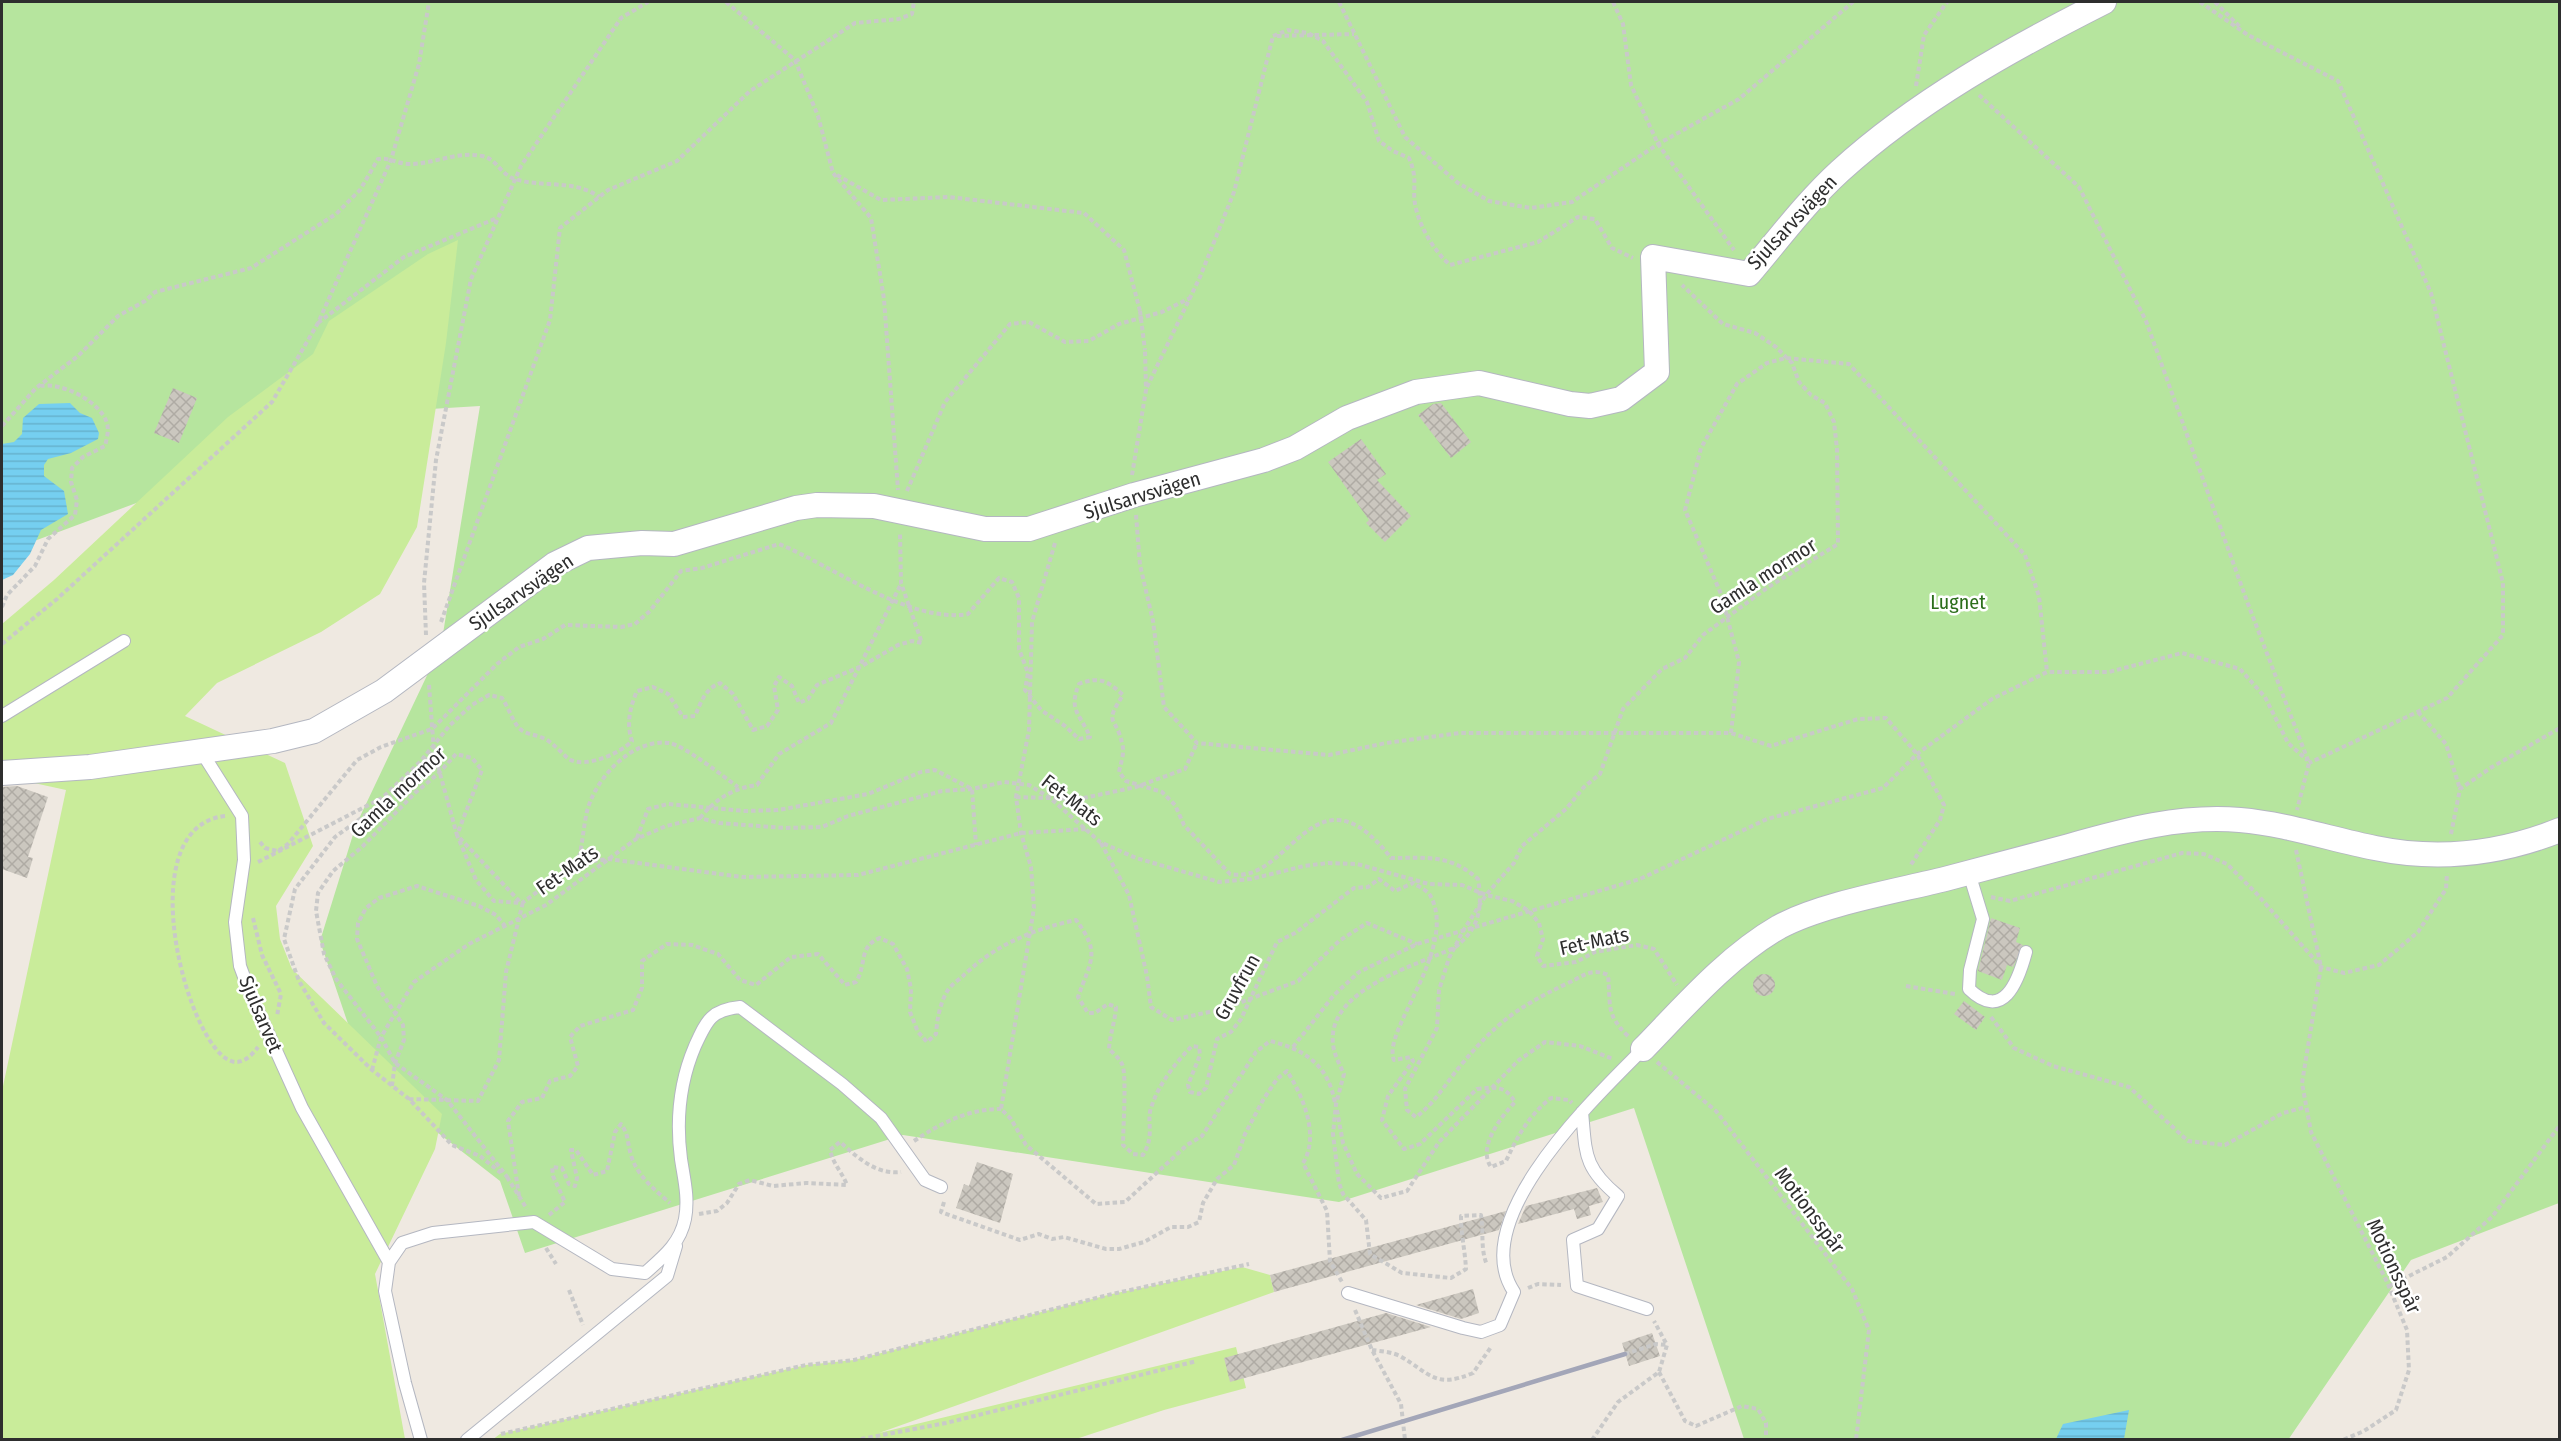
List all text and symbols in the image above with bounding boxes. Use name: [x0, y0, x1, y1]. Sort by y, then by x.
street label: Sjulsarvsvägen: [1742, 170, 1842, 274]
street label: Sjulsarvsvägen: [1081, 466, 1203, 524]
street label: Gamla mormor: [1705, 533, 1821, 619]
street label: Sjulsarvsvägen: [464, 548, 578, 636]
park label: Lugnet: [1930, 590, 1986, 614]
street label: Gamla mormor: [345, 742, 451, 842]
street label: Fet-Mats: [1037, 769, 1107, 831]
street label: Fet-Mats: [531, 840, 603, 900]
street label: Fet-Mats: [1557, 922, 1631, 960]
street label: Gruvfrun: [1209, 950, 1265, 1024]
street label: Sjulsarvet: [234, 972, 288, 1056]
street label: Motionsspår: [1770, 1162, 1850, 1258]
street label: Motionsspår: [2362, 1215, 2426, 1317]

